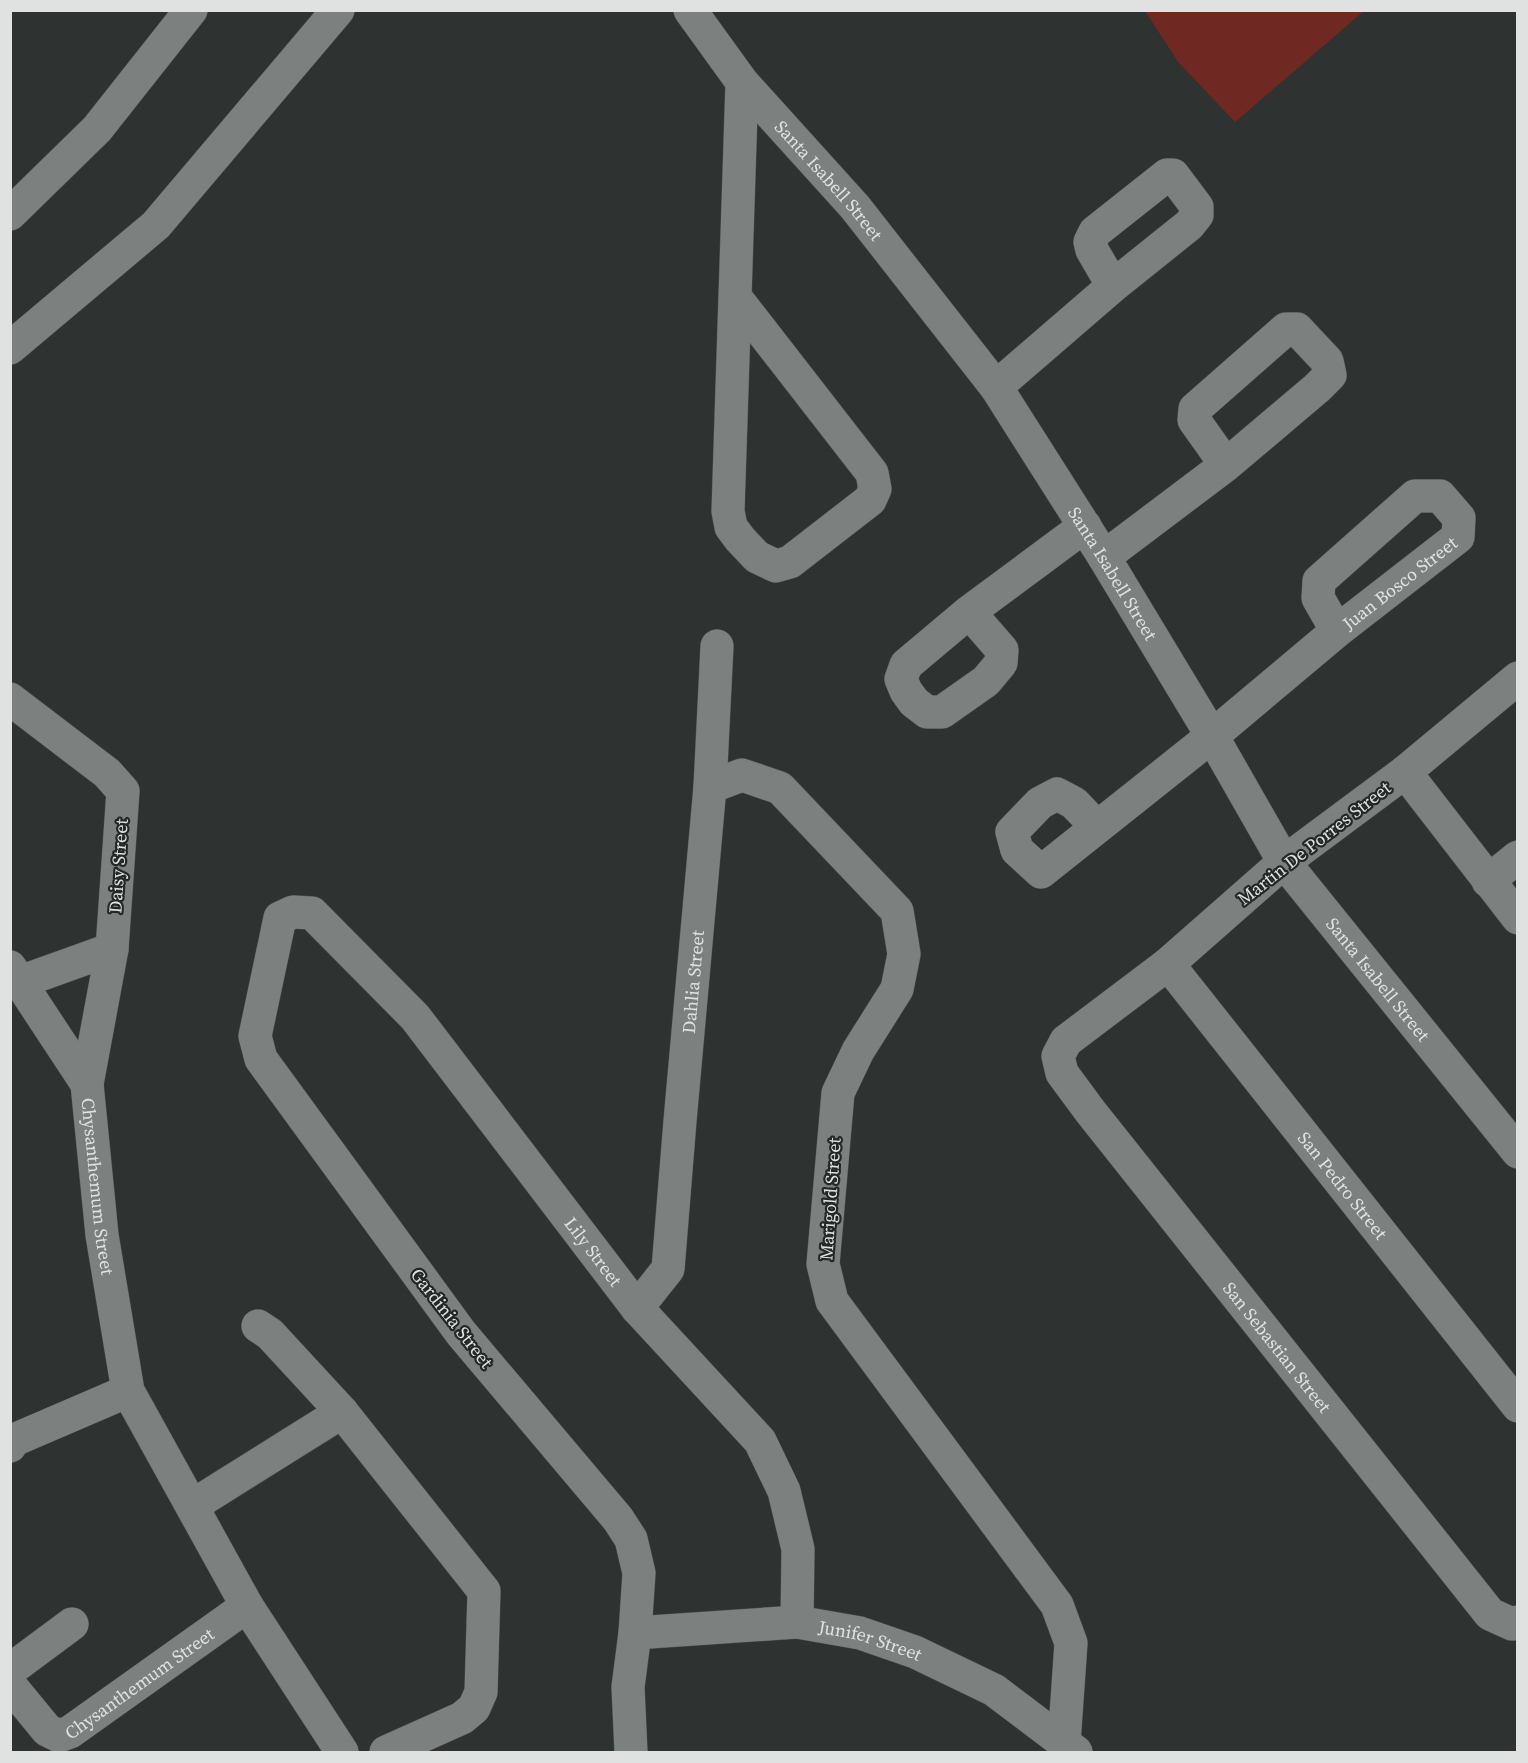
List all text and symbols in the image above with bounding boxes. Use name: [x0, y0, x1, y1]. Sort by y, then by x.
street label: Santa Isabell Street: [770, 114, 889, 246]
street label: Santa Isabell Street: [1063, 502, 1164, 645]
street label: Juan Bosco Street: [1336, 530, 1462, 636]
street label: Martin De Porres Street: [1232, 775, 1396, 911]
street label: Daisy Street: [102, 818, 134, 914]
street label: Santa Isabell Street: [1321, 912, 1436, 1046]
street label: Dahlia Street: [675, 929, 710, 1035]
street label: Chysanthemum Street: [76, 1097, 121, 1277]
street label: San Pedro Street: [1293, 1126, 1394, 1244]
street label: Marigold Street: [813, 1137, 847, 1261]
street label: Lily Street: [559, 1212, 629, 1291]
street label: Gardinia Street: [405, 1263, 499, 1373]
street label: San Sebastian Street: [1218, 1276, 1338, 1418]
street label: Junifer Street: [816, 1613, 927, 1666]
street label: Chysanthemum Street: [59, 1621, 219, 1745]

